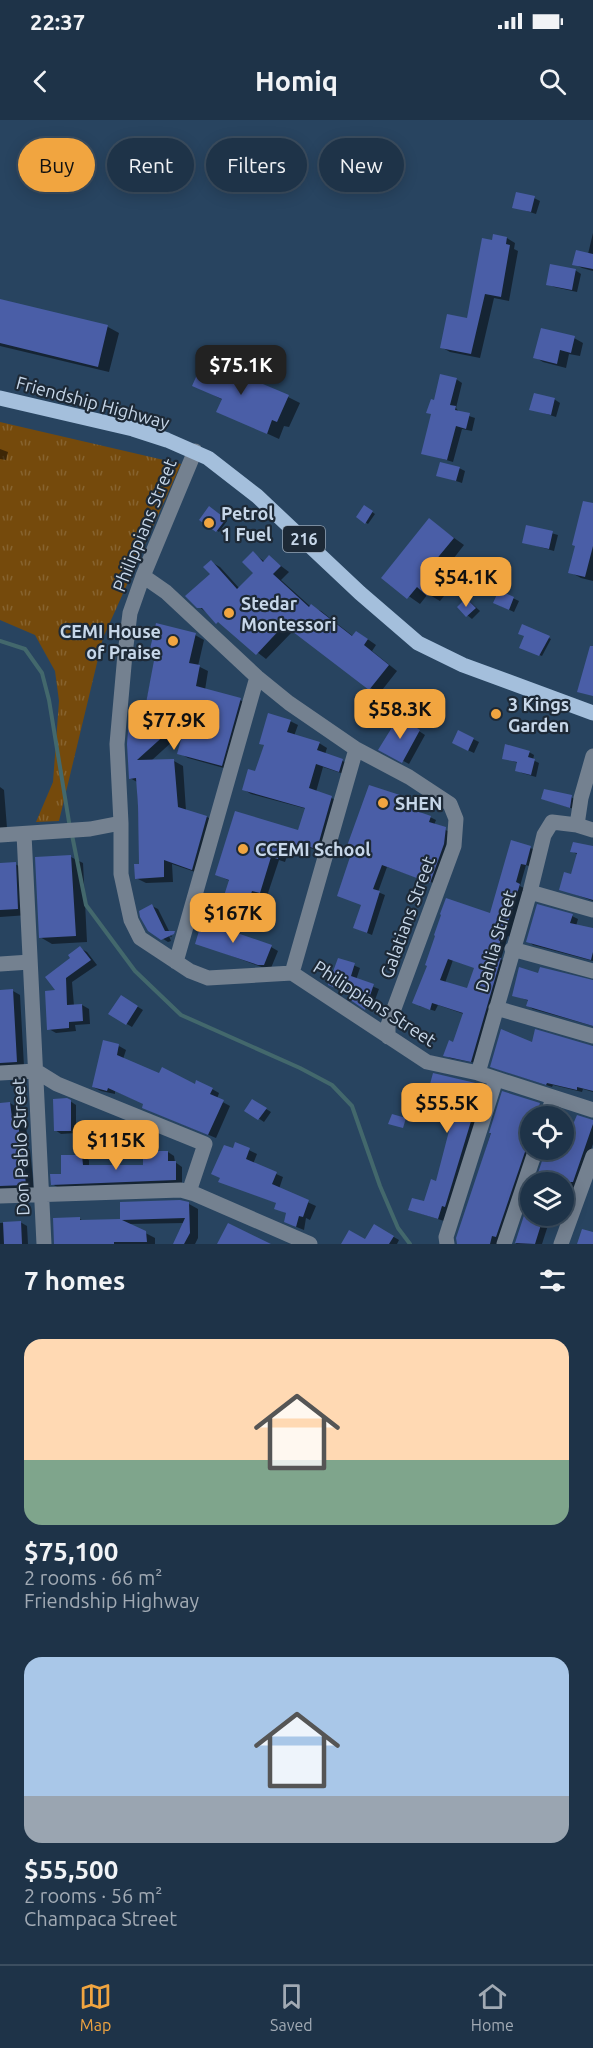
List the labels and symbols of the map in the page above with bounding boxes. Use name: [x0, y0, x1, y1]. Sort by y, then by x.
pin: $75.1K: [192, 345, 290, 396]
street label: Friendship Highway: [14, 372, 172, 432]
street label: Philippians Street: [108, 456, 180, 594]
place label: Petrol 1 Fuel: [221, 503, 274, 544]
marker: Petrol 1 Fuel: [202, 516, 216, 530]
road number: 216: [283, 526, 325, 552]
pin: $54.1K: [417, 557, 515, 608]
place label: Stedar Montessori: [241, 593, 336, 634]
marker: Stedar Montessori: [222, 606, 236, 620]
place label: CEMI House of Praise: [60, 621, 161, 662]
marker: CEMI House of Praise: [166, 634, 180, 648]
pin: $58.3K: [351, 689, 449, 740]
place label: 3 Kings Garden: [508, 694, 569, 735]
pin: $77.9K: [125, 700, 223, 751]
marker: 3 Kings Garden: [489, 707, 503, 721]
place label: SHEN: [395, 793, 442, 813]
marker: SHEN: [376, 796, 390, 810]
place label: CCEMI School: [255, 839, 371, 859]
marker: CCEMI School: [236, 842, 250, 856]
street label: Galatians Street: [376, 853, 438, 981]
street label: Dahlia Street: [471, 888, 519, 994]
pin: $167K: [191, 893, 275, 944]
street label: Philippians Street: [310, 956, 440, 1050]
street label: Don Pablo Street: [8, 1078, 32, 1216]
pin: $55.5K: [398, 1083, 496, 1134]
pin: $115K: [74, 1120, 158, 1171]

